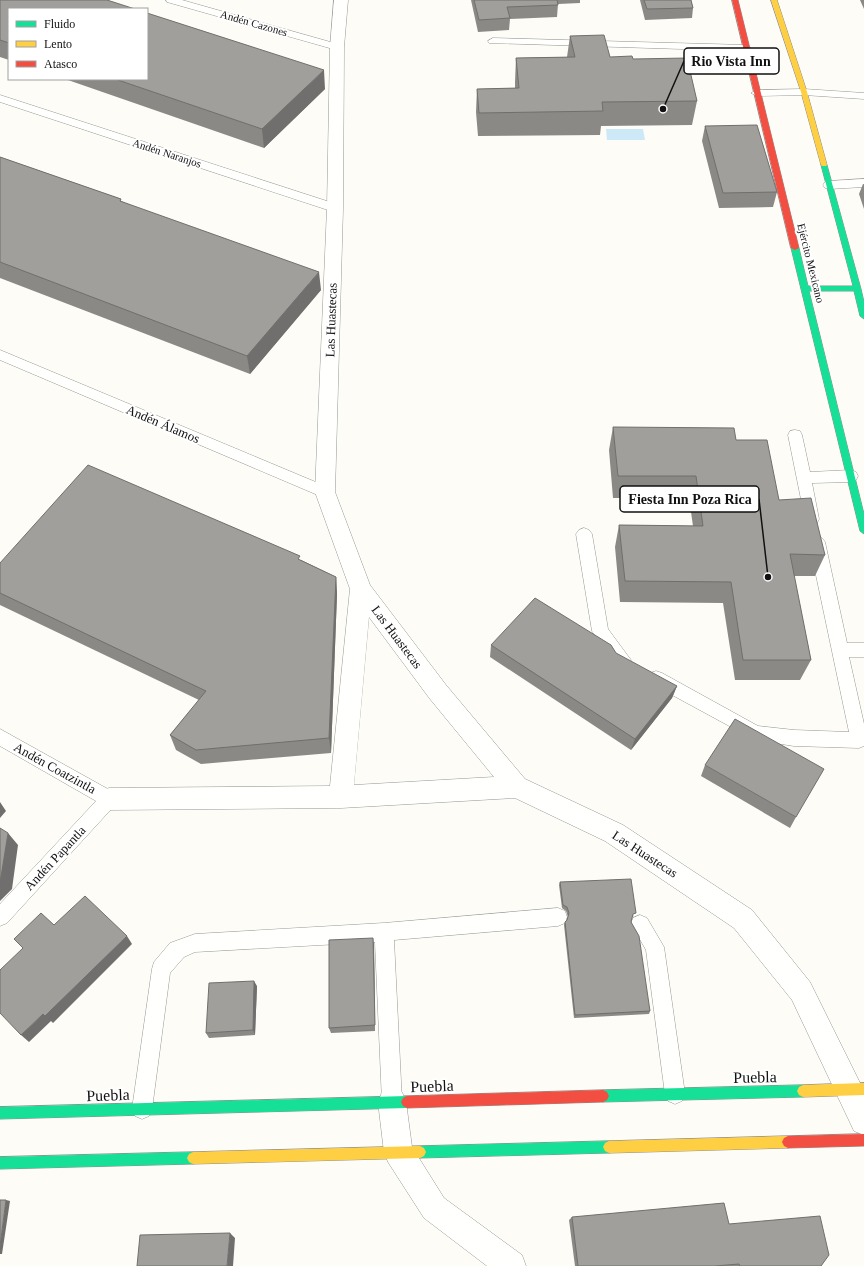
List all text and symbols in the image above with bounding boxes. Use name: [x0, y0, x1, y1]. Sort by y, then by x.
legend: [8, 8, 148, 80]
street label: Andén Cazones: [219, 8, 289, 38]
text: Fluido: [44, 17, 75, 31]
text: Lento: [44, 37, 72, 51]
callout: Rio Vista Inn: [684, 48, 779, 74]
text: Rio Vista Inn: [691, 54, 771, 69]
text: Atasco: [44, 57, 77, 71]
street label: Andén Naranjos: [131, 136, 203, 170]
street label: Ejército Mexicano: [795, 222, 827, 304]
street label: Las Huastecas: [322, 282, 340, 358]
street label: Andén Álamos: [124, 402, 202, 446]
callout: Fiesta Inn Poza Rica: [620, 486, 759, 512]
text: Fiesta Inn Poza Rica: [628, 492, 752, 507]
street label: Las Huastecas: [369, 603, 425, 671]
street label: Andén Coatzintla: [11, 739, 99, 797]
street label: Andén Papantla: [21, 822, 89, 893]
street label: Las Huastecas: [610, 827, 680, 881]
street label: Puebla: [733, 1068, 777, 1086]
street label: Puebla: [410, 1077, 454, 1095]
street label: Puebla: [86, 1086, 130, 1104]

